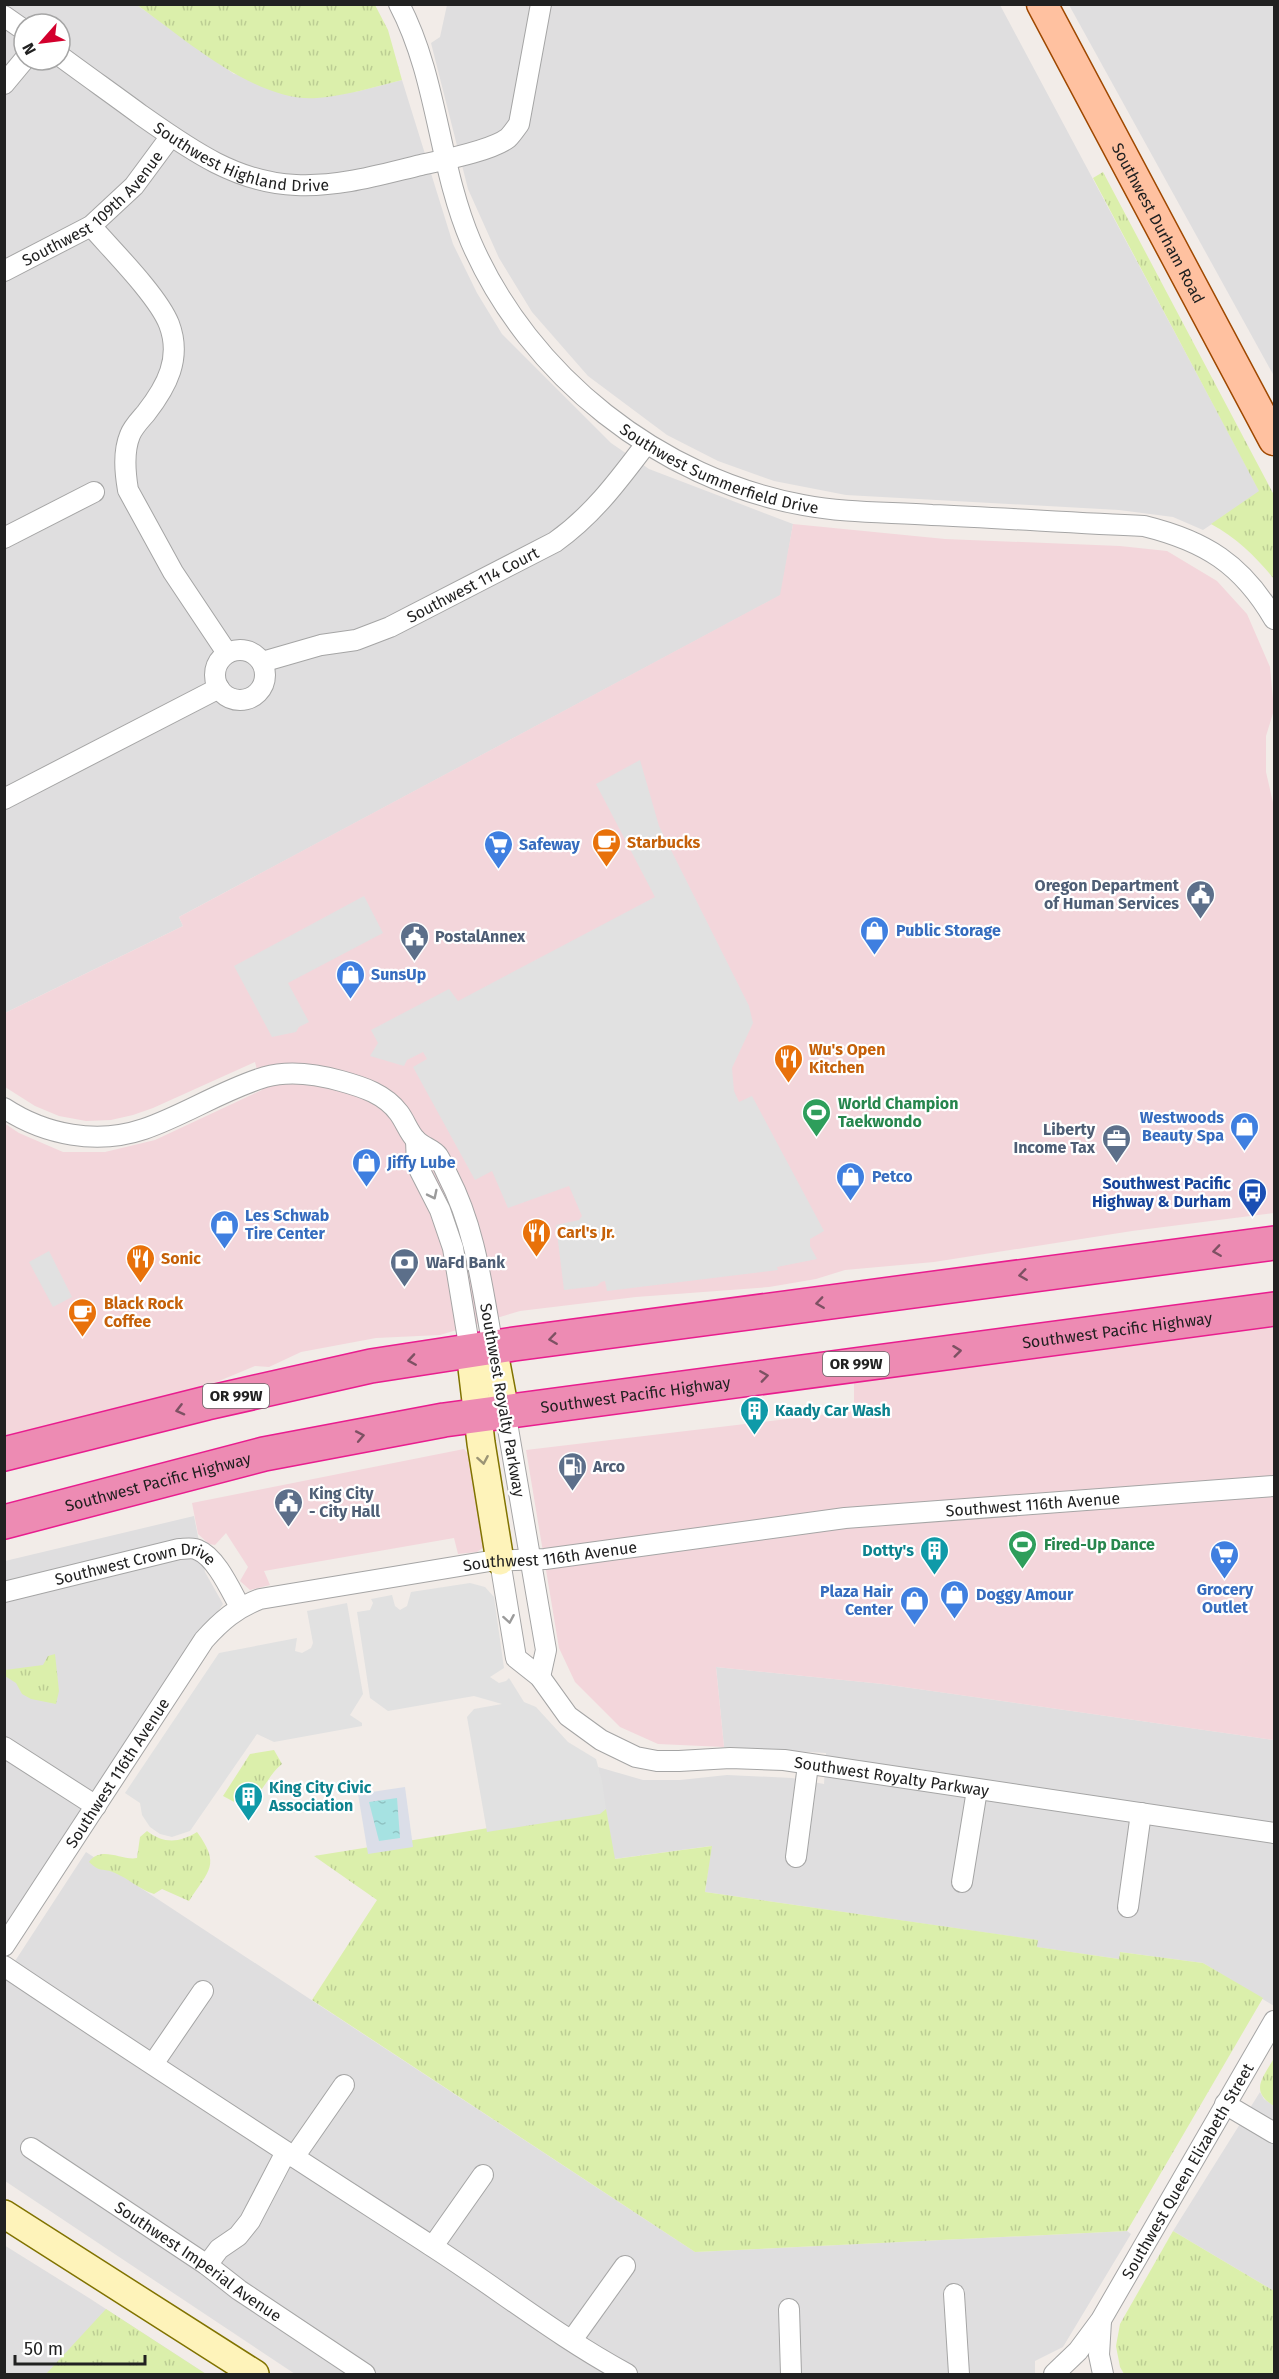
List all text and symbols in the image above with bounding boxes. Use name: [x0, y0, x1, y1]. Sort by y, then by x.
north arrow: [12, 12, 72, 72]
text: N: [18, 40, 40, 58]
street label: Southwest Highland Drive: [150, 118, 330, 195]
street label: Southwest Durham Road: [1108, 140, 1209, 307]
street label: Southwest 109th Avenue: [19, 147, 167, 270]
street label: Southwest Summerfield Drive: [616, 419, 820, 517]
street label: Southwest 114 Court: [404, 543, 542, 627]
cafe icon: Starbucks: [590, 826, 622, 868]
supermarket icon: Safeway: [482, 828, 514, 870]
place label: Starbucks: [627, 833, 700, 852]
place label: Safeway: [519, 835, 581, 854]
place label: Oregon Department of Human Services: [1035, 876, 1180, 913]
public building icon: Oregon Department of Human Services: [1184, 878, 1216, 920]
shop icon: Public Storage: [859, 914, 891, 956]
public building icon: PostalAnnex: [398, 920, 430, 962]
place label: Public Storage: [896, 921, 1001, 940]
place label: PostalAnnex: [435, 927, 526, 946]
shop icon: SunsUp: [334, 958, 366, 1000]
place label: SunsUp: [371, 965, 426, 984]
place label: Wu's Open Kitchen: [809, 1040, 885, 1077]
restaurant icon: Wu's Open Kitchen: [772, 1042, 804, 1084]
place label: World Champion Taekwondo: [838, 1094, 958, 1131]
sports icon: World Champion Taekwondo: [801, 1096, 833, 1138]
place label: Westwoods Beauty Spa: [1140, 1108, 1224, 1145]
shop icon: Westwoods Beauty Spa: [1229, 1110, 1261, 1152]
place label: Liberty Income Tax: [1013, 1120, 1096, 1157]
office icon: Liberty Income Tax: [1100, 1122, 1132, 1164]
shop icon: Jiffy Lube: [350, 1146, 382, 1188]
place label: Jiffy Lube: [386, 1153, 456, 1172]
shop icon: Petco: [835, 1160, 867, 1202]
place label: Petco: [872, 1167, 913, 1186]
place label: Southwest Pacific Highway & Durham: [1092, 1174, 1231, 1211]
bus stop icon: Southwest Pacific Highway & Durham: [1236, 1176, 1268, 1218]
one-way arrow: [426, 1188, 437, 1199]
place label: Les Schwab Tire Center: [245, 1206, 329, 1243]
shop icon: Les Schwab Tire Center: [208, 1208, 240, 1250]
restaurant icon: Carl's Jr.: [520, 1216, 552, 1258]
place label: Carl's Jr.: [557, 1223, 615, 1242]
restaurant icon: Sonic: [124, 1242, 156, 1284]
one-way arrow: [1212, 1244, 1221, 1256]
bank icon: WaFd Bank: [389, 1246, 421, 1288]
place label: Sonic: [161, 1249, 201, 1268]
place label: WaFd Bank: [426, 1253, 505, 1272]
one-way arrow: [1018, 1269, 1028, 1281]
place label: Black Rock Coffee: [104, 1294, 183, 1331]
cafe icon: Black Rock Coffee: [67, 1296, 99, 1338]
one-way arrow: [816, 1297, 825, 1309]
street label: Southwest Royalty Parkway: [476, 1302, 529, 1499]
street label: Southwest Pacific Highway: [1021, 1308, 1213, 1353]
one-way arrow: [548, 1332, 557, 1345]
one-way arrow: [953, 1345, 962, 1358]
road number: OR 99W: [823, 1352, 889, 1376]
one-way arrow: [407, 1353, 416, 1365]
one-way arrow: [759, 1371, 769, 1383]
street label: Southwest Pacific Highway: [539, 1373, 732, 1417]
road number: OR 99W: [203, 1384, 269, 1408]
building icon: Kaady Car Wash: [738, 1394, 770, 1436]
place label: Kaady Car Wash: [775, 1401, 891, 1420]
one-way arrow: [175, 1402, 185, 1415]
one-way arrow: [355, 1430, 365, 1443]
street label: Southwest Pacific Highway: [63, 1449, 253, 1516]
fuel station icon: Arco: [556, 1450, 588, 1492]
one-way arrow: [477, 1456, 489, 1465]
place label: Arco: [592, 1457, 625, 1476]
place label: King City - City Hall: [309, 1484, 380, 1521]
public building icon: King City - City Hall: [272, 1486, 304, 1528]
street label: Southwest 116th Avenue: [945, 1489, 1121, 1520]
sports icon: Fired-Up Dance: [1007, 1528, 1039, 1570]
building icon: Dotty's: [919, 1534, 951, 1576]
place label: Fired-Up Dance: [1044, 1535, 1155, 1554]
street label: Southwest 116th Avenue: [462, 1538, 638, 1575]
supermarket icon: Grocery Outlet: [1209, 1538, 1241, 1580]
street label: Southwest Crown Drive: [53, 1539, 220, 1589]
place label: Dotty's: [862, 1541, 914, 1560]
shop icon: Doggy Amour: [939, 1578, 971, 1620]
place label: Grocery Outlet: [1197, 1580, 1254, 1617]
place label: Plaza Hair Center: [820, 1582, 894, 1619]
shop icon: Plaza Hair Center: [898, 1584, 930, 1626]
place label: Doggy Amour: [976, 1585, 1074, 1604]
one-way arrow: [503, 1614, 515, 1623]
street label: Southwest 116th Avenue: [62, 1695, 174, 1851]
street label: Southwest Royalty Parkway: [793, 1753, 990, 1800]
place label: King City Civic Association: [268, 1778, 372, 1815]
building icon: King City Civic Association: [232, 1780, 264, 1822]
street label: Southwest Queen Elizabeth Street: [1118, 2060, 1258, 2282]
street label: Southwest Imperial Avenue: [111, 2197, 285, 2326]
scale bar: [15, 2328, 146, 2366]
text: 50 m: [24, 2338, 63, 2360]

